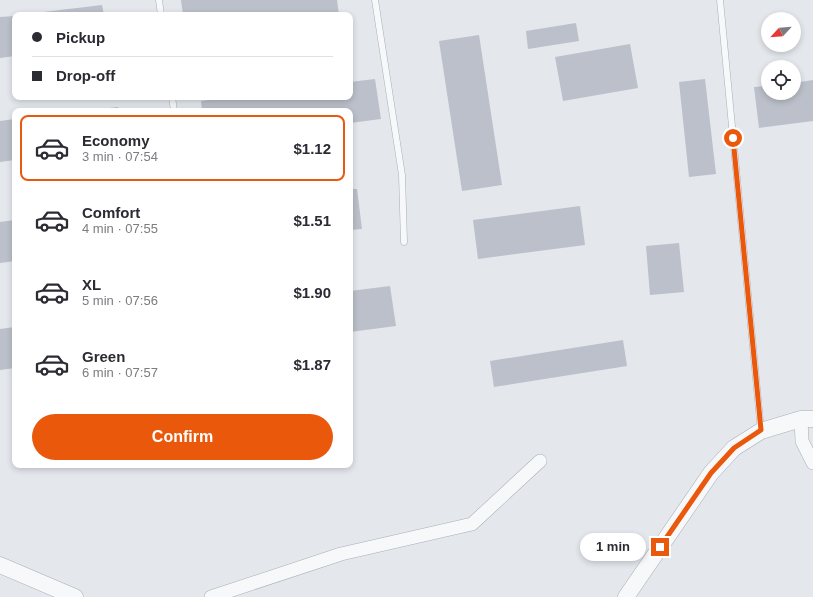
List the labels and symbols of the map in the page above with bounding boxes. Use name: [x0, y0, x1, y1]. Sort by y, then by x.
north arrow: [761, 12, 801, 52]
route start: [724, 129, 742, 147]
callout: 1 min: [580, 533, 646, 561]
route end: [651, 538, 669, 556]

